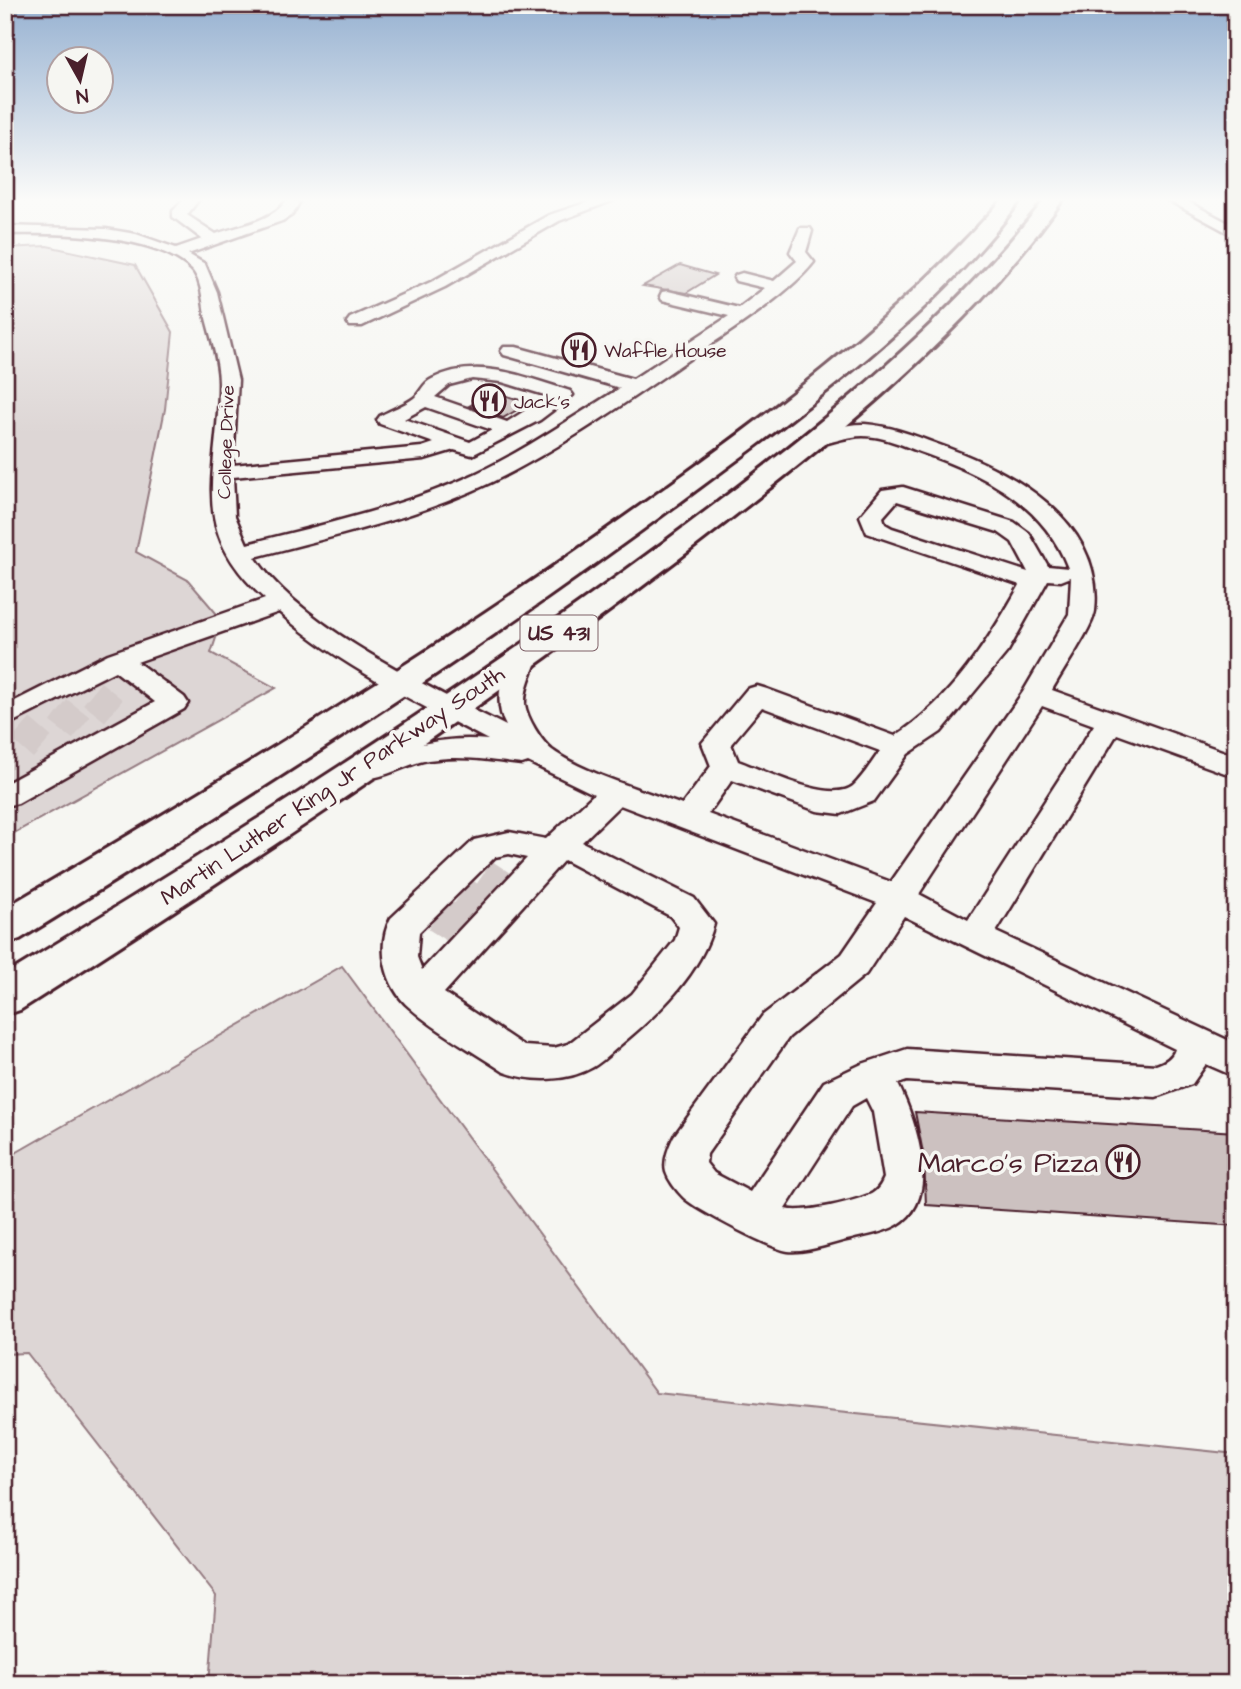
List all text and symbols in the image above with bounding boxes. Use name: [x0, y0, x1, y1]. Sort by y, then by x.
north arrow: [46, 46, 116, 116]
text: N: [74, 81, 90, 110]
restaurant icon: Waffle House: [560, 331, 598, 369]
place label: Waffle House: [604, 338, 727, 365]
restaurant icon: Jack's: [470, 382, 508, 420]
street label: College Drive: [211, 385, 243, 499]
place label: Jack's: [514, 389, 570, 416]
road number: US 431: [520, 616, 598, 650]
street label: Martin Luther King Jr Parkway South: [154, 658, 512, 914]
restaurant icon: Marco’s Pizza: [1104, 1143, 1142, 1181]
place label: Marco’s Pizza: [918, 1144, 1098, 1183]

